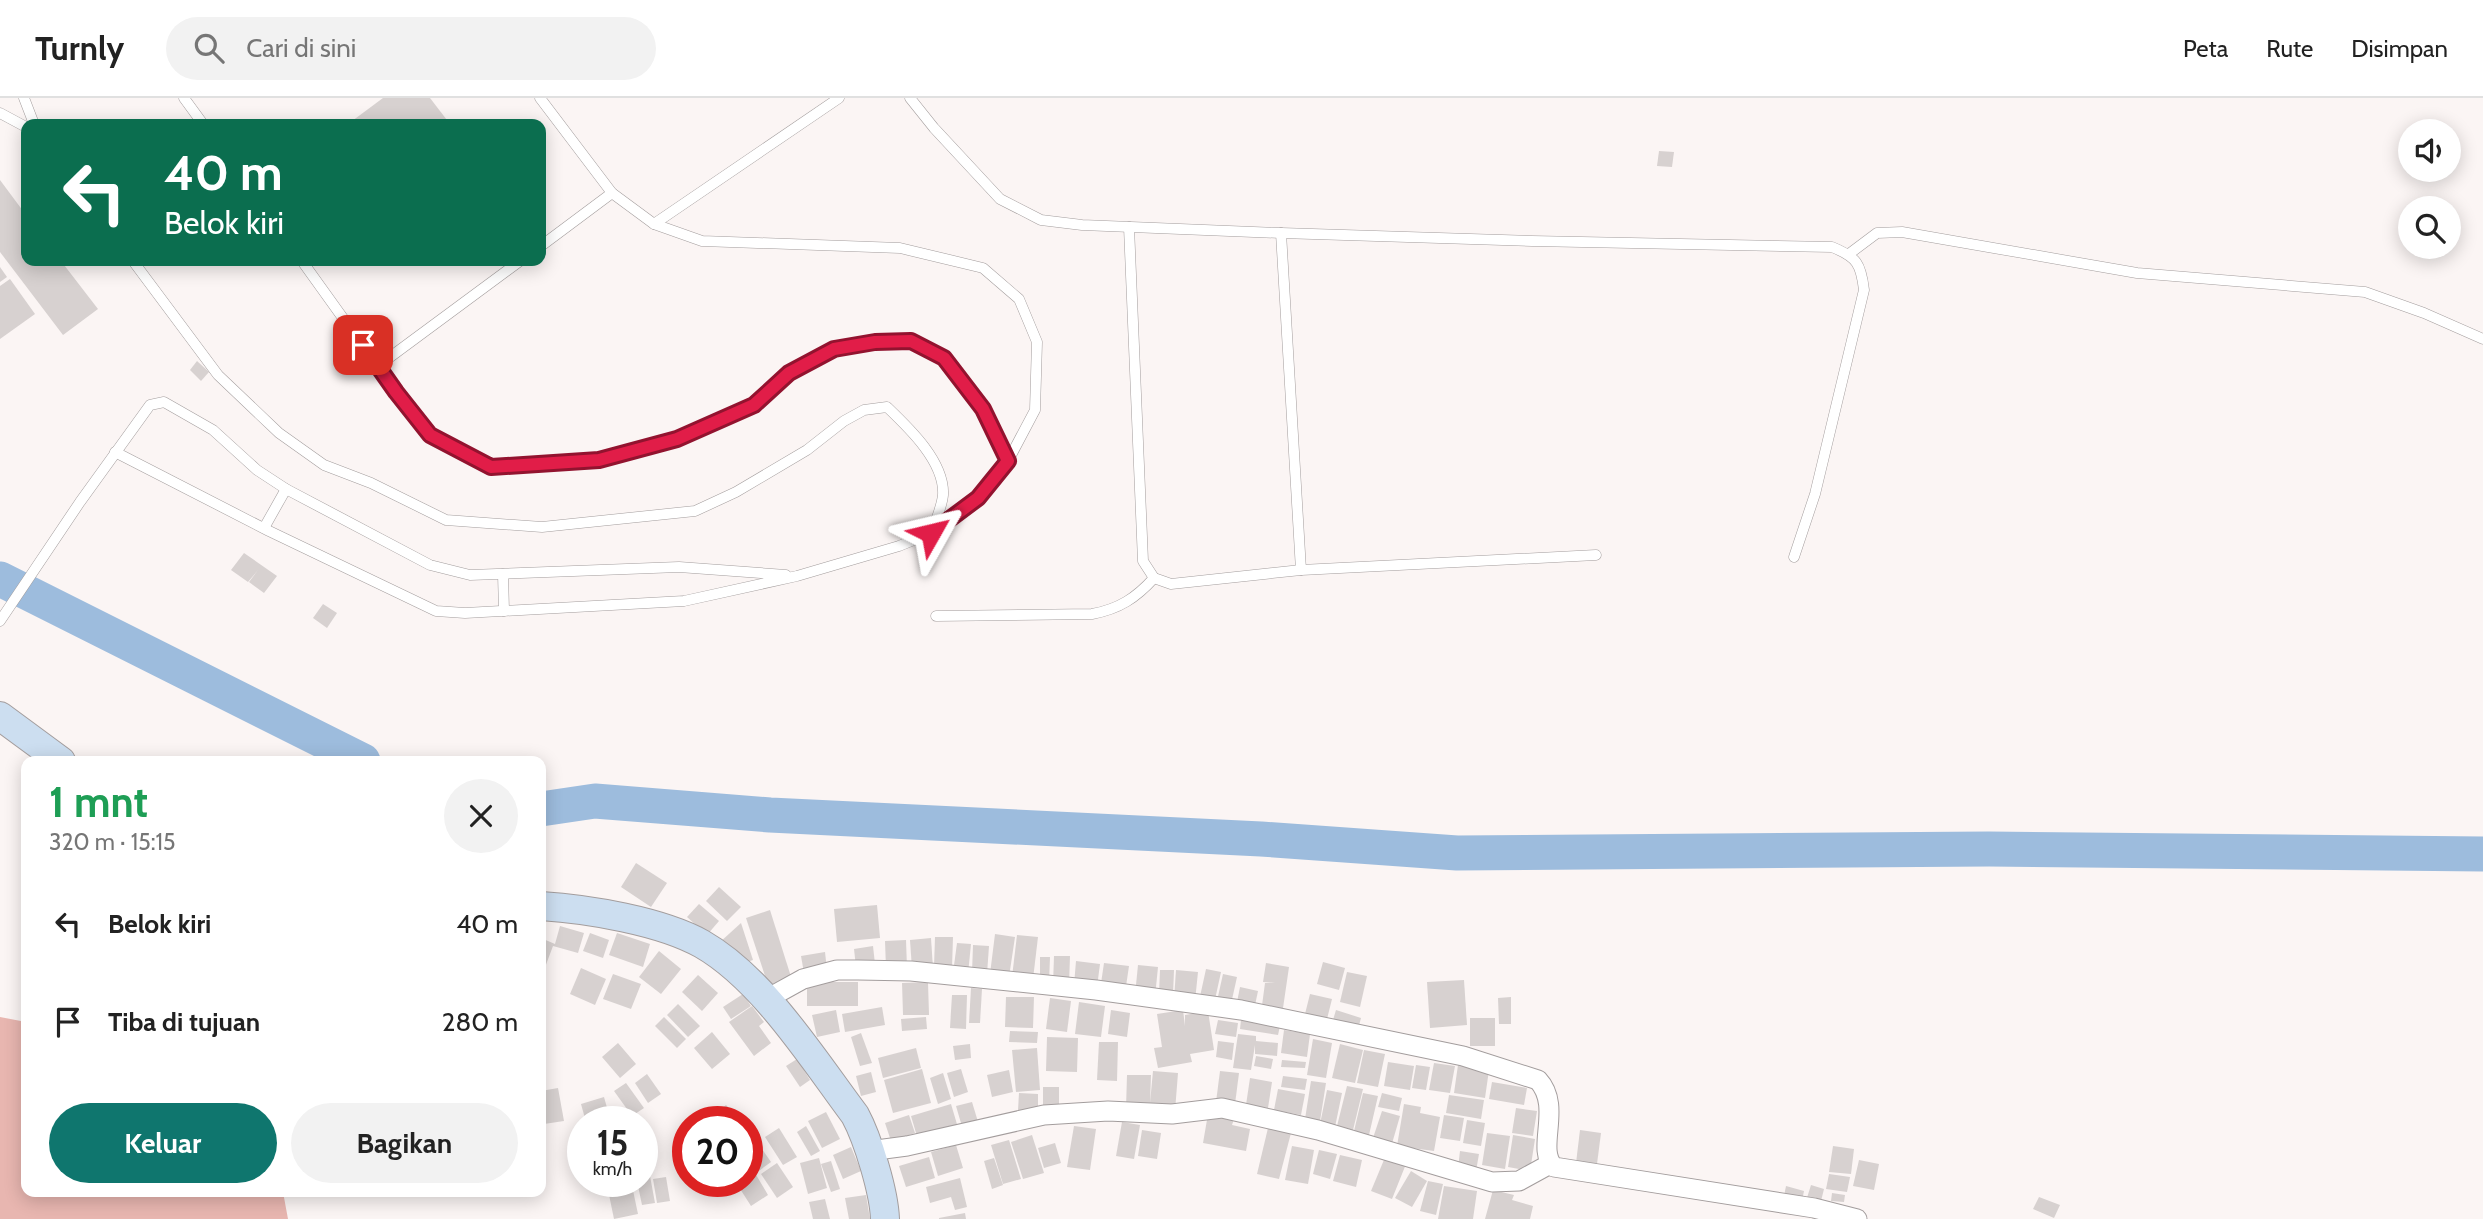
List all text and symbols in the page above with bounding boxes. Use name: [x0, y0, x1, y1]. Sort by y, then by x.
search box: [166, 17, 656, 80]
text: Turnly: [35, 28, 124, 68]
icon: search: [190, 29, 228, 67]
text: Cari di sini: [246, 32, 356, 64]
text: Peta: [2183, 34, 2228, 63]
text: Rute: [2266, 34, 2313, 63]
text: Disimpan: [2351, 34, 2448, 63]
map controls: [2398, 119, 2461, 259]
button: sound: [2398, 119, 2461, 182]
text: 40 m: [164, 143, 283, 202]
icon: left: [49, 147, 140, 238]
button: search: [2398, 196, 2461, 259]
text: Belok kiri: [164, 203, 284, 242]
pin: [333, 315, 393, 375]
icon: arrive: [344, 326, 382, 364]
position arrow: [894, 496, 968, 570]
text: 1 mnt: [49, 776, 148, 828]
button: close: [444, 779, 518, 853]
text: 320 m · 15:15: [49, 828, 175, 856]
icon: left: [49, 905, 87, 943]
text: Belok kiri: [108, 908, 211, 940]
text: 40 m: [456, 908, 518, 940]
icon: arrive: [49, 1003, 87, 1041]
text: Tiba di tujuan: [108, 1006, 260, 1038]
text: 280 m: [442, 1006, 518, 1038]
button: Keluar: [49, 1103, 277, 1183]
button: Bagikan: [291, 1103, 518, 1183]
speed limit sign: 20: [672, 1106, 763, 1197]
text: 15: [597, 1121, 628, 1164]
text: km/h: [593, 1158, 632, 1180]

